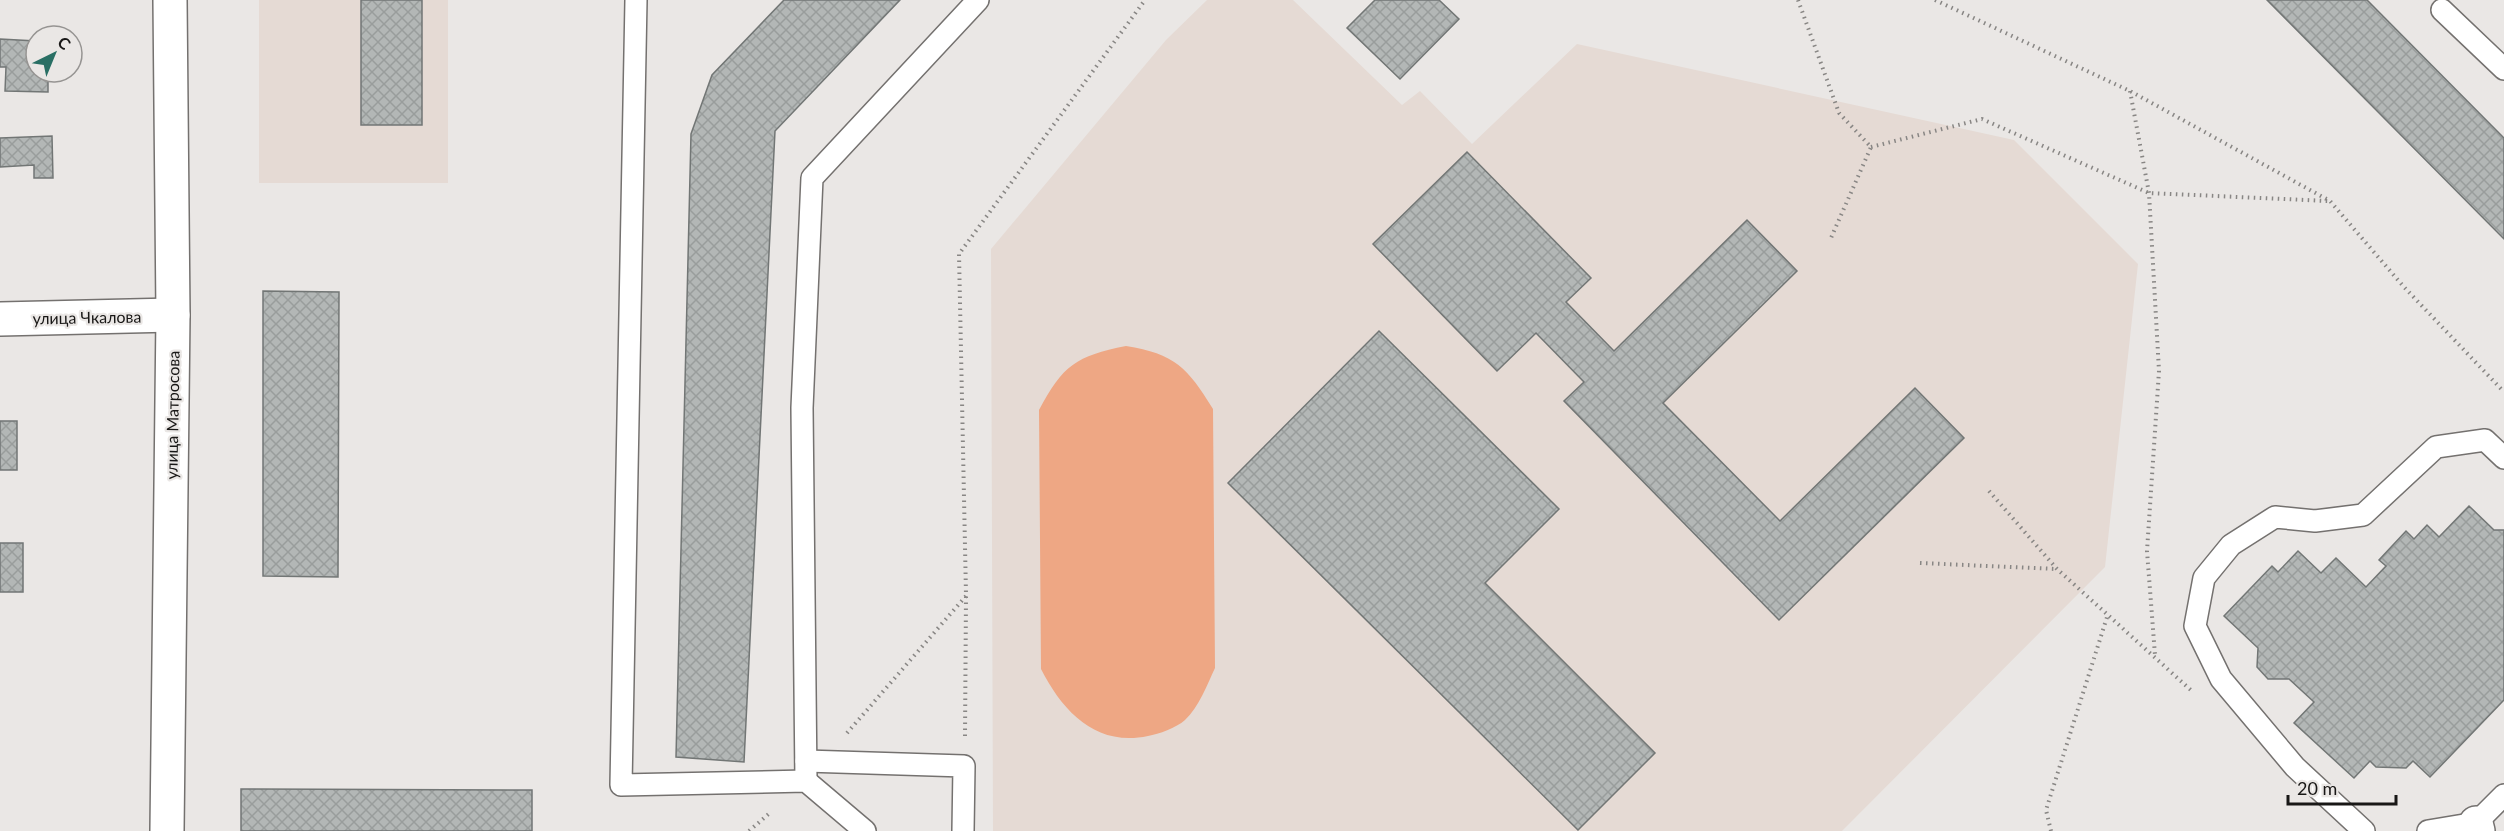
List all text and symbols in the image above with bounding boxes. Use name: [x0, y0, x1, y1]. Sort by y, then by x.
north arrow: [24, 24, 84, 84]
text: С: [54, 32, 75, 54]
street label: улица Чкалова: [32, 307, 142, 327]
street label: улица Матросова: [161, 350, 183, 480]
scale bar: [2288, 768, 2396, 806]
text: 20 m: [2297, 777, 2337, 799]

